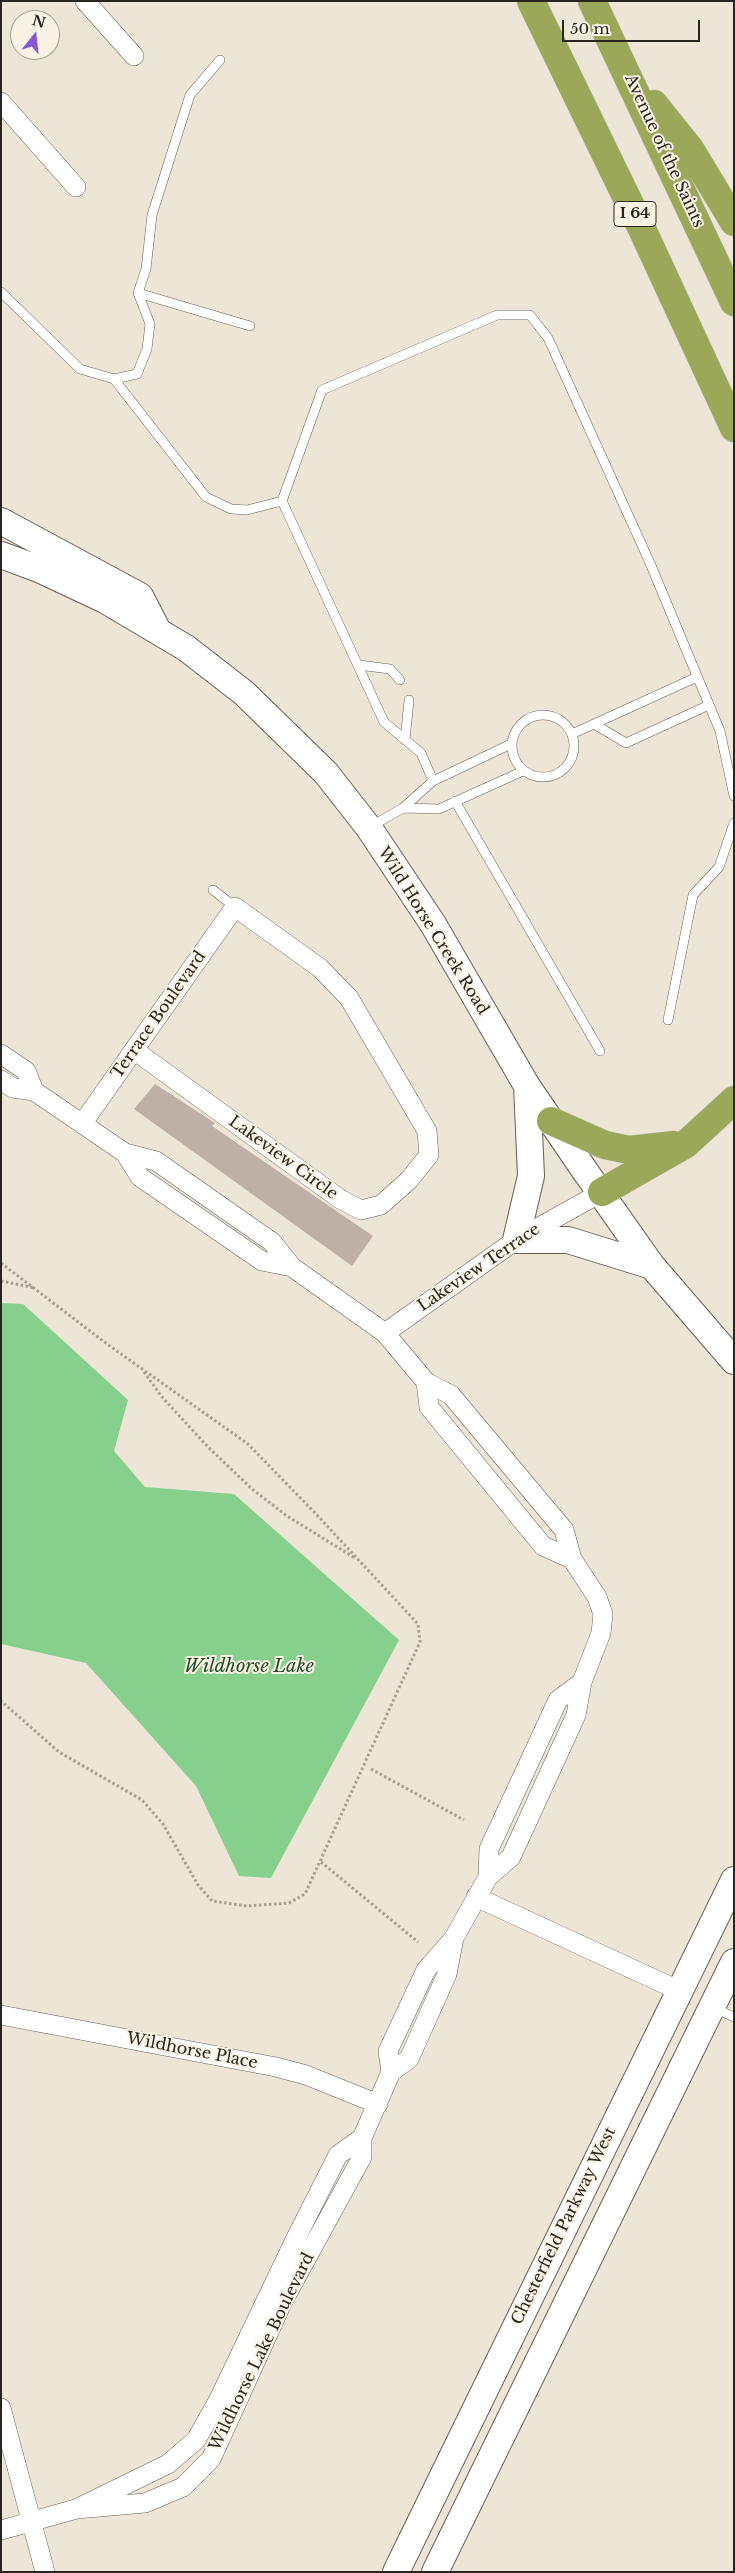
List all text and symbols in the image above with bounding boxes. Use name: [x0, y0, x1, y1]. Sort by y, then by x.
north arrow: [10, 10, 60, 60]
scale bar: [565, 10, 702, 42]
text: N: [30, 11, 48, 32]
text: 50 m: [570, 19, 610, 38]
street label: Avenue of the Saints: [620, 71, 708, 231]
road number: I 64: [614, 202, 656, 226]
street label: Wild Horse Creek Road: [373, 844, 493, 1018]
street label: Terrace Boulevard: [108, 948, 210, 1082]
street label: Lakeview Circle: [225, 1112, 341, 1204]
street label: Lakeview Terrace: [414, 1220, 544, 1316]
water label: Wildhorse Lake: [184, 1656, 314, 1678]
street label: Wildhorse Place: [125, 2029, 259, 2073]
street label: Chesterfield Parkway West: [508, 2124, 620, 2328]
street label: Wildhorse Lake Boulevard: [206, 2250, 318, 2454]

